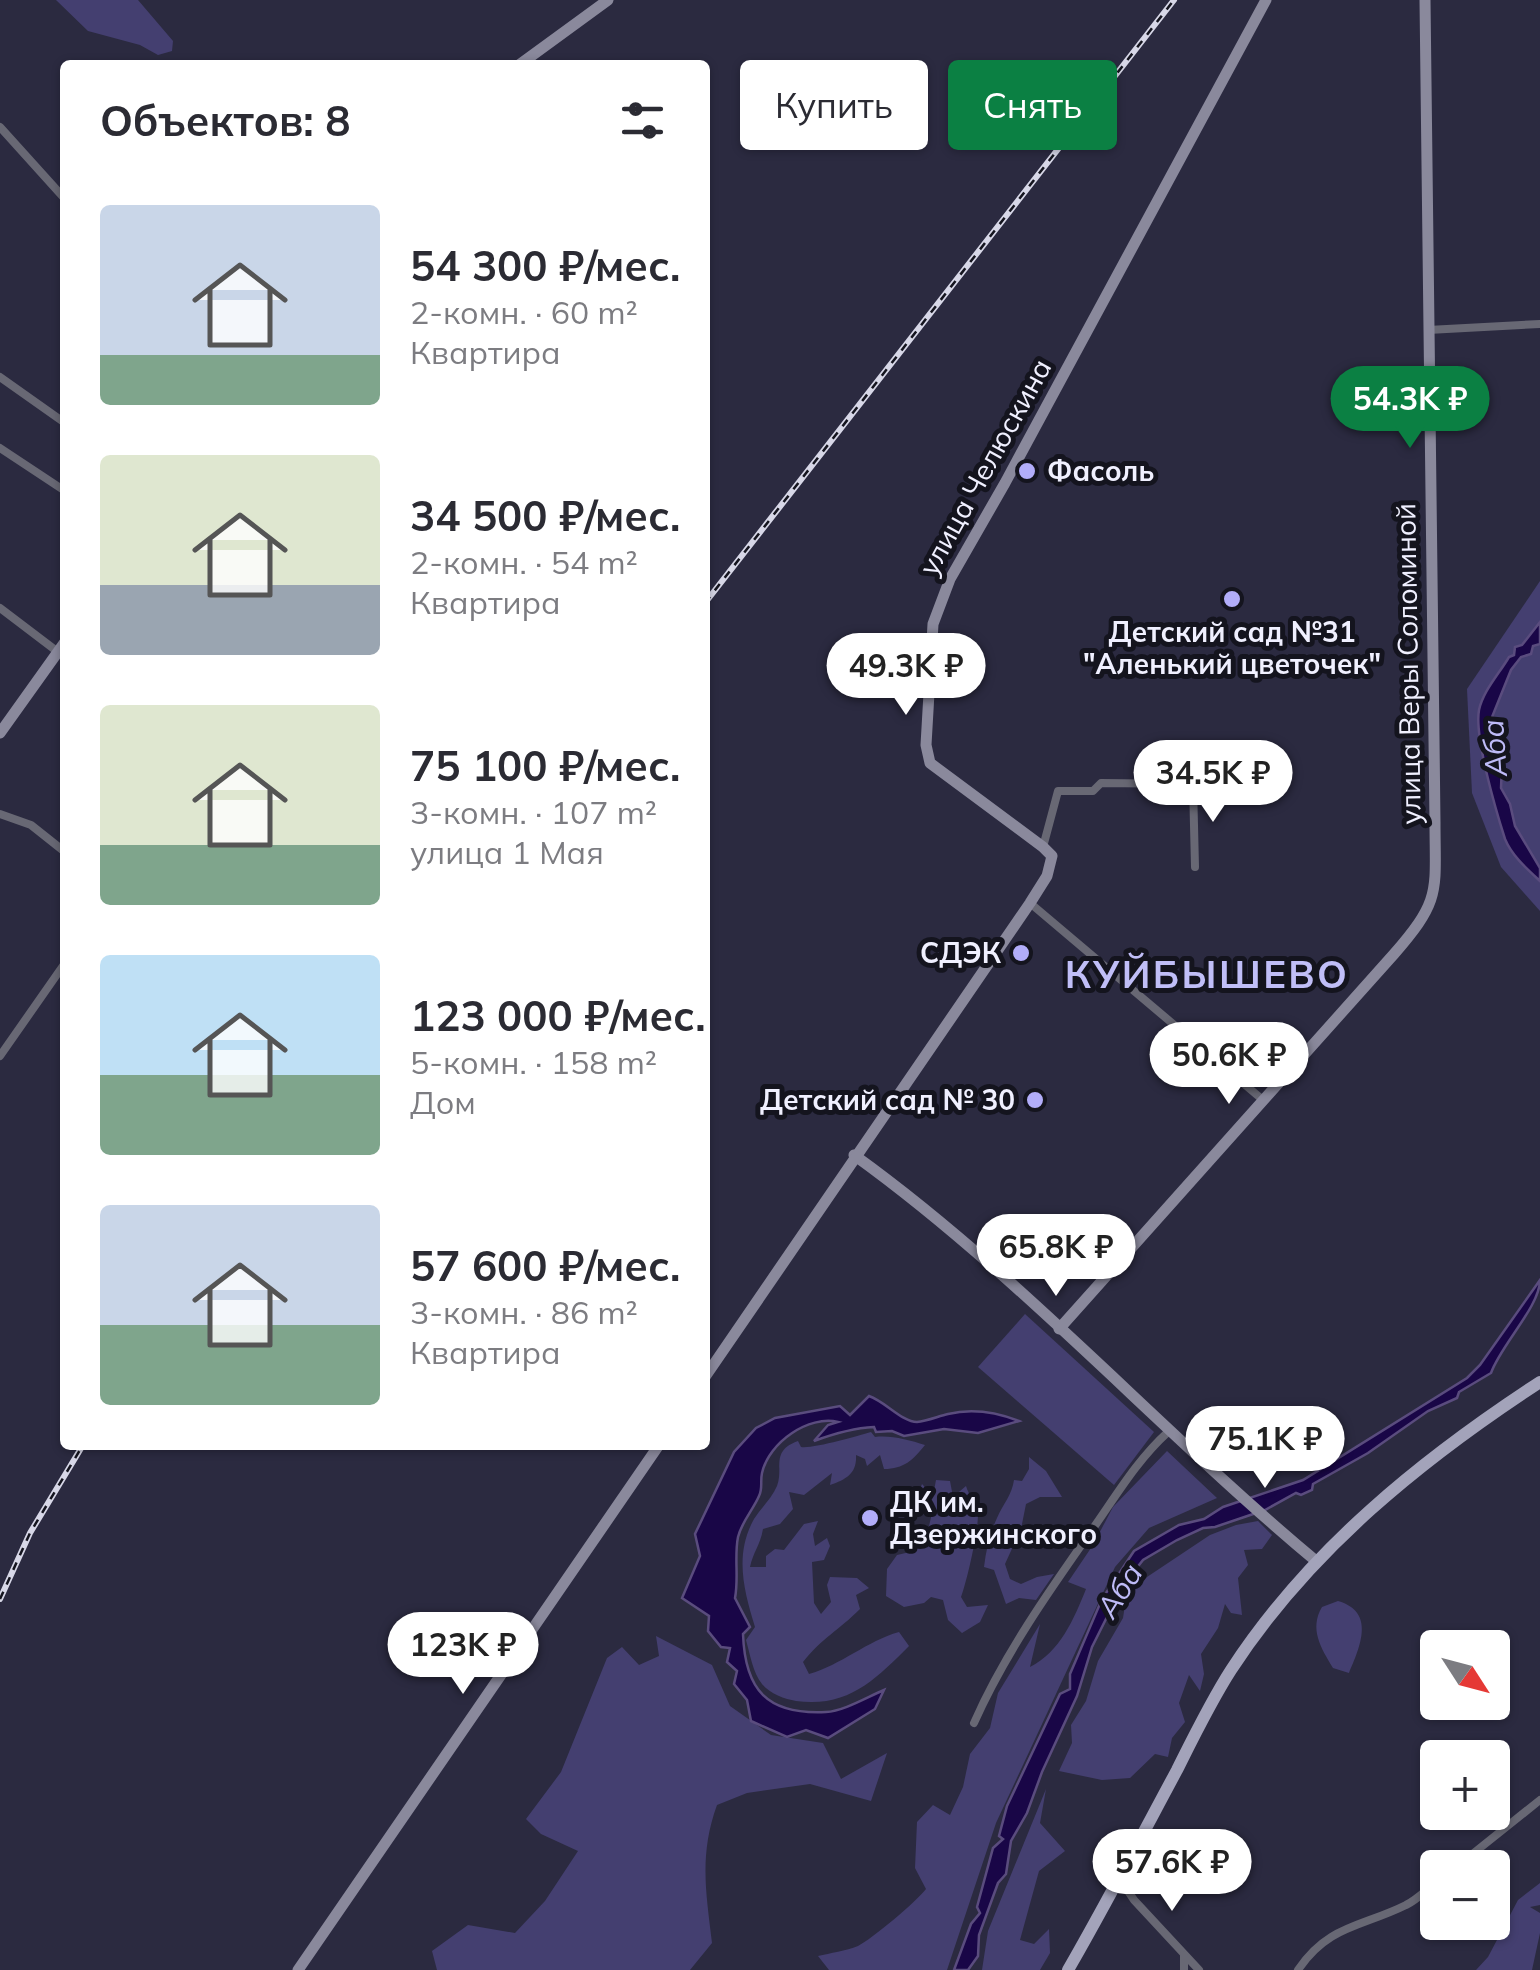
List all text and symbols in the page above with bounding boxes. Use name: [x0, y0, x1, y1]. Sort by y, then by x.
chip: Купить: [740, 60, 928, 150]
chip: Снять: [948, 60, 1117, 150]
icon: filters: [615, 93, 670, 148]
text: Объектов: 8: [100, 94, 350, 147]
text: 54 300 ₽/мес.: [410, 239, 680, 292]
icon: home: [180, 245, 300, 365]
text: 2-комн. · 60 m²: [410, 292, 638, 332]
text: Квартира: [410, 332, 561, 372]
street label: улица Челюскина: [911, 352, 1059, 581]
pin: 54.3K ₽: [1318, 366, 1502, 451]
text: 54.3K ₽: [1353, 378, 1467, 418]
place label: Фасоль: [1047, 453, 1154, 488]
marker: Фасоль: [1016, 460, 1038, 482]
text: 34 500 ₽/мес.: [410, 489, 680, 542]
icon: home: [180, 495, 300, 615]
street label: улица Веры Соломиной: [1387, 503, 1428, 825]
text: 2-комн. · 54 m²: [410, 542, 638, 582]
text: Квартира: [410, 582, 561, 622]
marker: Детский сад №31 "Аленький цветочек": [1221, 588, 1243, 610]
place label: Детский сад №31 "Аленький цветочек": [1083, 614, 1381, 681]
pin: 49.3K ₽: [814, 633, 998, 718]
text: 49.3K ₽: [849, 645, 963, 685]
water label: Аба: [1473, 718, 1515, 779]
text: 75 100 ₽/мес.: [410, 739, 680, 792]
pin: 34.5K ₽: [1121, 740, 1305, 825]
icon: home: [180, 745, 300, 865]
text: 34.5K ₽: [1156, 752, 1270, 792]
text: 3-комн. · 107 m²: [410, 792, 657, 832]
text: улица 1 Мая: [410, 832, 604, 872]
place label: СДЭК: [920, 935, 1002, 970]
marker: СДЭК: [1010, 942, 1032, 964]
district label: КУЙБЫШЕВО: [1065, 950, 1349, 998]
text: 123 000 ₽/мес.: [410, 989, 706, 1042]
icon: home: [180, 995, 300, 1115]
pin: 50.6K ₽: [1137, 1022, 1321, 1107]
text: 50.6K ₽: [1172, 1034, 1286, 1074]
text: 5-комн. · 158 m²: [410, 1042, 657, 1082]
text: Дом: [410, 1082, 476, 1122]
place label: Детский сад № 30: [760, 1082, 1015, 1117]
marker: Детский сад № 30: [1024, 1089, 1046, 1111]
pin: 65.8K ₽: [964, 1214, 1148, 1299]
text: 65.8K ₽: [999, 1226, 1113, 1266]
text: 57 600 ₽/мес.: [410, 1239, 680, 1292]
icon: home: [180, 1245, 300, 1365]
text: 3-комн. · 86 m²: [410, 1292, 638, 1332]
text: Квартира: [410, 1332, 561, 1372]
pin: 75.1K ₽: [1173, 1406, 1357, 1491]
text: 75.1K ₽: [1208, 1418, 1322, 1458]
place label: ДК им. Дзержинского: [890, 1484, 1097, 1551]
marker: ДК им. Дзержинского: [859, 1507, 881, 1529]
water label: Аба: [1087, 1556, 1150, 1626]
pin: 123K ₽: [382, 1612, 544, 1697]
text: 123K ₽: [410, 1624, 516, 1664]
north arrow: [1420, 1630, 1510, 1720]
map controls: [1420, 1630, 1510, 1940]
button: +: [1420, 1740, 1510, 1830]
pin: 57.6K ₽: [1080, 1829, 1264, 1914]
text: 57.6K ₽: [1115, 1841, 1229, 1881]
button: −: [1420, 1850, 1510, 1940]

